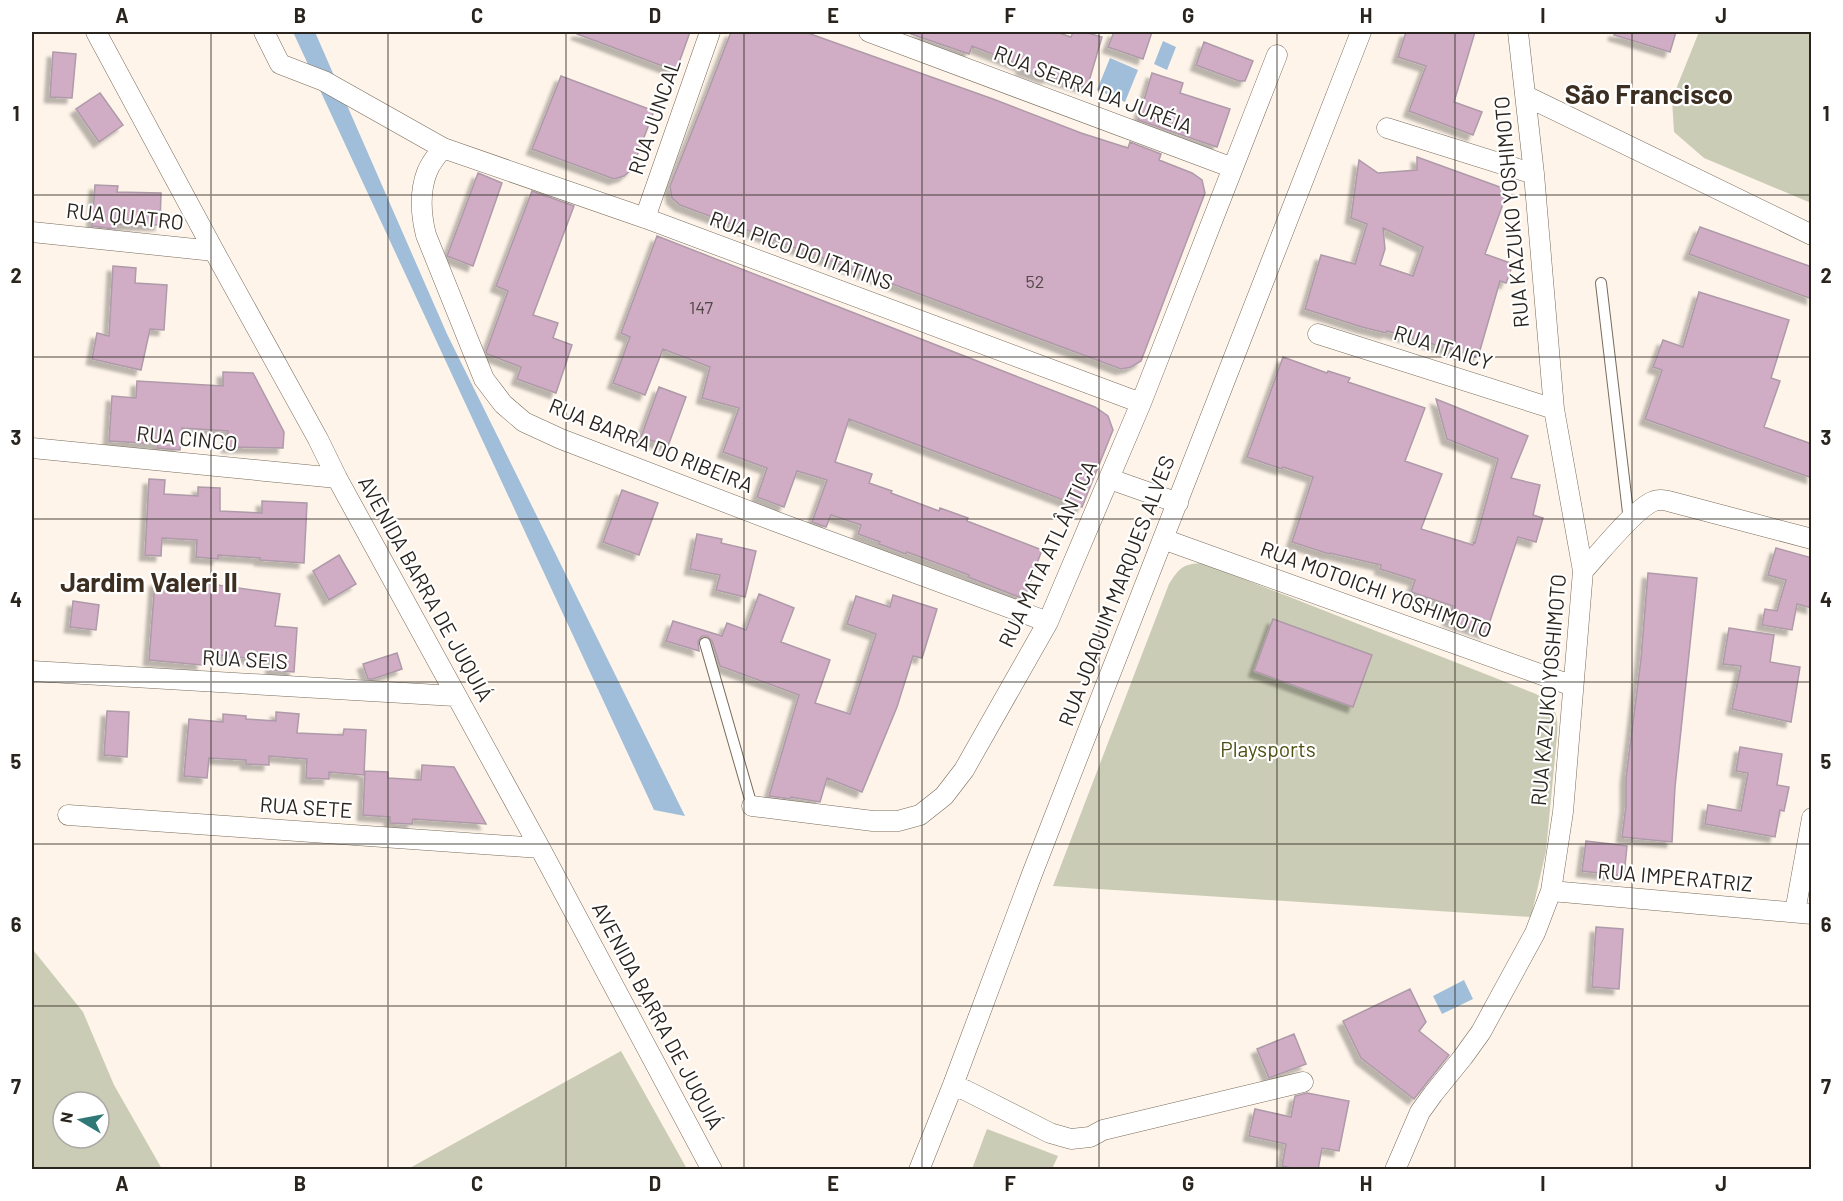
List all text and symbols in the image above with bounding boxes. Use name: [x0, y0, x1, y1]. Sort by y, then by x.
text: A: [115, 3, 129, 27]
text: B: [294, 3, 306, 27]
text: C: [471, 3, 483, 27]
text: D: [649, 3, 661, 27]
text: E: [827, 3, 839, 27]
text: F: [1004, 3, 1016, 27]
text: G: [1182, 3, 1194, 27]
text: H: [1360, 3, 1372, 27]
text: I: [1540, 3, 1546, 27]
text: J: [1715, 3, 1727, 27]
street label: RUA SERRA DA JURÉIA: [991, 39, 1197, 138]
street label: RUA JUNCAL: [622, 55, 685, 178]
district label: São Francisco: [1565, 77, 1733, 109]
street label: RUA KAZUKO YOSHIMOTO: [1488, 95, 1533, 329]
text: 1: [12, 101, 20, 125]
text: 1: [1822, 101, 1830, 125]
street label: RUA QUATRO: [65, 197, 185, 234]
street label: RUA PICO DO ITATINS: [707, 205, 896, 294]
text: 2: [10, 263, 22, 287]
text: 2: [1820, 263, 1832, 287]
house number: 52: [1026, 270, 1044, 292]
house number: 147: [689, 296, 714, 318]
street label: RUA ITAICY: [1391, 319, 1496, 374]
street label: RUA BARRA DO RIBEIRA: [546, 392, 758, 497]
street label: RUA CINCO: [135, 420, 239, 455]
text: 3: [11, 425, 21, 449]
text: 3: [1821, 425, 1831, 449]
street label: RUA JOAQUIM MARQUES ALVES: [1052, 452, 1179, 729]
street label: RUA MATA ATLÂNTICA: [992, 456, 1101, 651]
street label: AVENIDA BARRA DE JUQUIÁ: [354, 471, 499, 705]
street label: RUA MOTOICHI YOSHIMOTO: [1257, 535, 1496, 642]
district label: Jardim Valeri II: [60, 565, 238, 597]
street label: RUA KAZUKO YOSHIMOTO: [1525, 573, 1570, 807]
text: 4: [10, 587, 22, 611]
text: 4: [1820, 587, 1832, 611]
street label: RUA SEIS: [202, 644, 289, 673]
park label: Playsports: [1220, 736, 1316, 761]
text: 5: [11, 749, 22, 773]
text: 5: [1821, 749, 1832, 773]
street label: RUA SETE: [259, 791, 353, 822]
street label: RUA IMPERATRIZ: [1597, 857, 1754, 896]
street label: AVENIDA BARRA DE JUQUIÁ: [588, 897, 729, 1133]
text: 6: [11, 912, 22, 936]
text: 6: [1821, 912, 1832, 936]
text: 7: [11, 1074, 21, 1098]
text: 7: [1821, 1074, 1831, 1098]
north arrow: [51, 1090, 111, 1150]
text: N: [55, 1110, 76, 1124]
text: A: [115, 1171, 129, 1195]
text: B: [294, 1171, 306, 1195]
text: C: [471, 1171, 483, 1195]
text: D: [649, 1171, 661, 1195]
text: E: [827, 1171, 839, 1195]
text: F: [1004, 1171, 1016, 1195]
text: G: [1182, 1171, 1194, 1195]
text: H: [1360, 1171, 1372, 1195]
text: I: [1540, 1171, 1546, 1195]
text: J: [1715, 1171, 1727, 1195]

